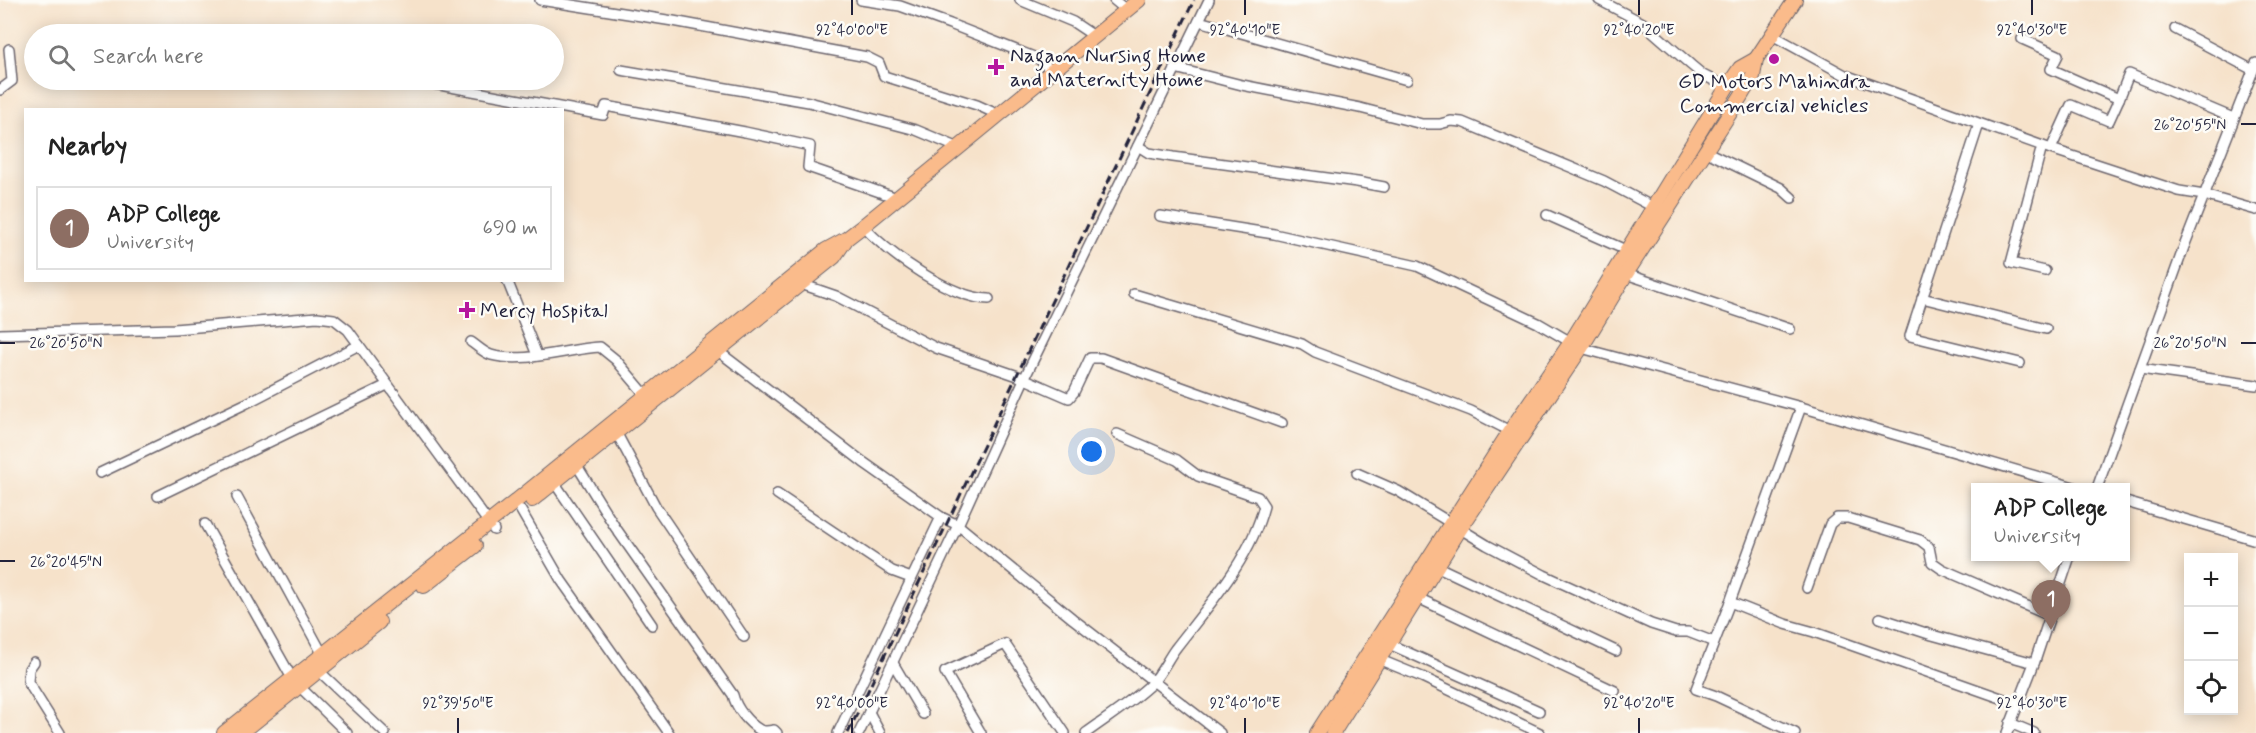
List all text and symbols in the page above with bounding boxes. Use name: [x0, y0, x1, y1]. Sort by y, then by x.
text: 92°40'00"E: [816, 21, 888, 41]
text: 92°40'10"E: [1210, 21, 1280, 41]
text: 92°40'20"E: [1604, 21, 1675, 41]
text: 92°40'30"E: [1997, 21, 2067, 41]
search box: [24, 24, 564, 90]
icon: search: [45, 41, 78, 74]
place label: Nagaon Nursing Home and Maternity Home: [1010, 42, 1206, 94]
text: Search here: [93, 43, 204, 71]
marker: GD Motors Mahindra Commercial vehicles: [1767, 52, 1781, 66]
marker: Nagaon Nursing Home and Maternity Home: [987, 58, 1005, 76]
place label: GD Motors Mahindra Commercial vehicles: [1678, 68, 1870, 120]
text: 26°20'55"N: [2154, 116, 2226, 136]
text: Nearby: [48, 130, 127, 164]
text: ADP College: [107, 201, 220, 229]
text: 1: [65, 215, 74, 242]
text: 690 m: [483, 215, 538, 242]
text: University: [107, 229, 194, 256]
place label: Mercy Hospital: [480, 297, 608, 325]
marker: Mercy Hospital: [458, 301, 476, 319]
text: 26°20'50"N: [30, 334, 102, 354]
text: 26°20'50"N: [2154, 334, 2226, 354]
your location: [1077, 437, 1106, 466]
popup: [1971, 483, 2130, 561]
text: ADP College: [1994, 495, 2107, 523]
text: University: [1994, 523, 2081, 550]
text: 26°20'45"N: [30, 553, 102, 573]
map controls: [2184, 553, 2238, 715]
button: +: [2184, 553, 2238, 607]
pin: 1: [2032, 580, 2070, 630]
button: −: [2184, 607, 2238, 661]
button: locate: [2184, 661, 2238, 715]
text: 92°39'50"E: [422, 694, 494, 714]
text: 92°40'00"E: [816, 694, 888, 714]
text: 92°40'10"E: [1210, 694, 1280, 714]
text: 92°40'20"E: [1604, 694, 1675, 714]
text: 92°40'30"E: [1997, 694, 2067, 714]

